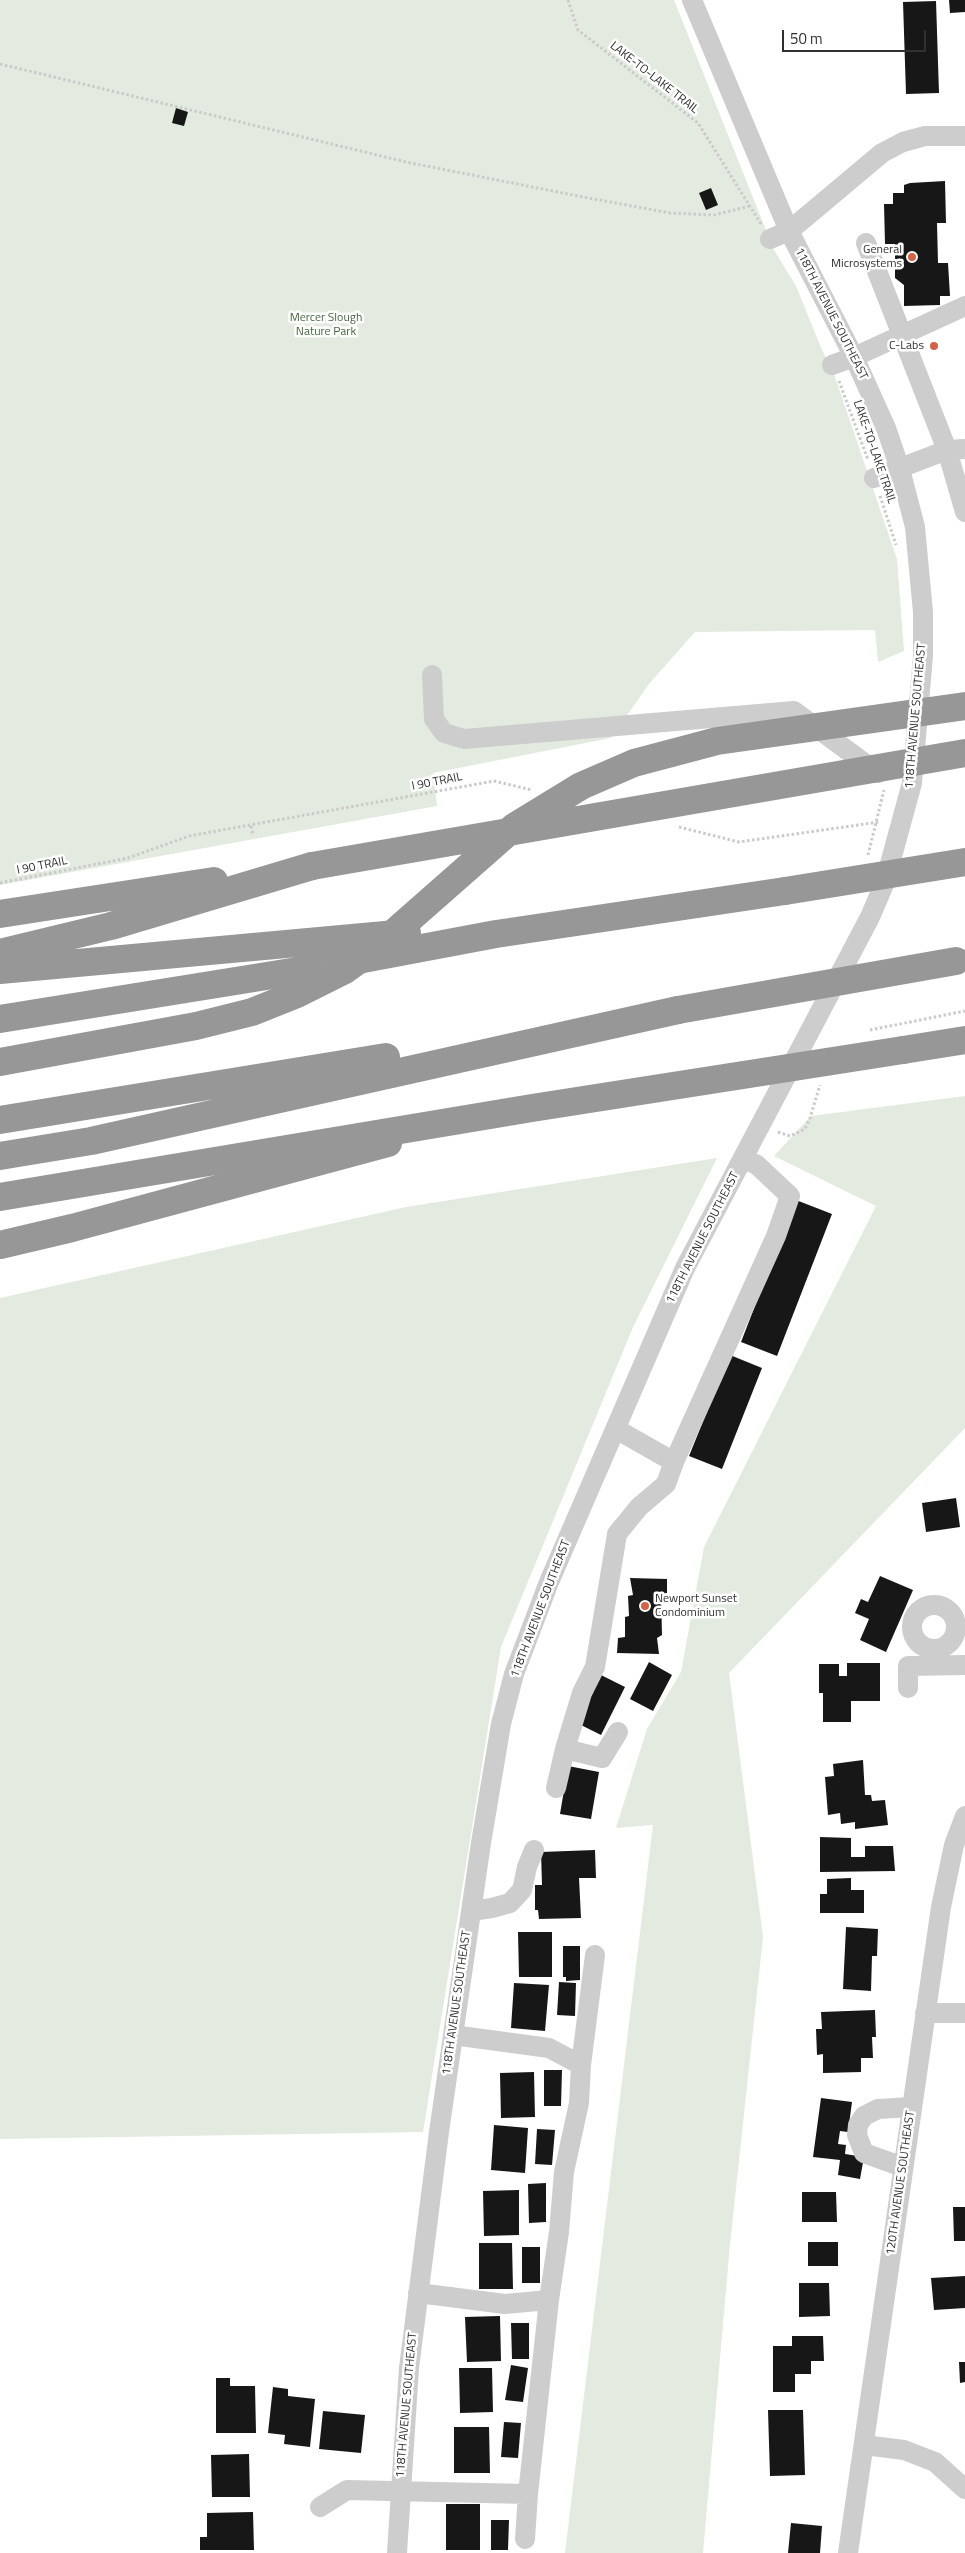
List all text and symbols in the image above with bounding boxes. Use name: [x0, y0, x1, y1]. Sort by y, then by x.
scale bar: [785, 20, 929, 52]
text: 50 m: [790, 27, 823, 50]
street label: LAKE-TO-LAKE TRAIL: [607, 39, 701, 117]
place label: General Microsystems: [831, 243, 902, 271]
street label: 118TH AVENUE SOUTHEAST: [791, 246, 871, 382]
marker: General Microsystems: [906, 251, 918, 263]
park label: Mercer Slough Nature Park: [290, 311, 362, 339]
place label: C-Labs: [889, 339, 924, 353]
marker: C-Labs: [928, 340, 940, 352]
street label: LAKE-TO-LAKE TRAIL: [850, 398, 898, 506]
street label: 118TH AVENUE SOUTHEAST: [902, 643, 930, 789]
street label: I 90 TRAIL: [411, 770, 463, 794]
street label: I 90 TRAIL: [16, 854, 68, 878]
street label: 118TH AVENUE SOUTHEAST: [663, 1170, 743, 1306]
street label: 118TH AVENUE SOUTHEAST: [508, 1538, 574, 1680]
place label: Newport Sunset Condominium: [655, 1592, 737, 1620]
marker: Newport Sunset Condominium: [639, 1600, 651, 1612]
street label: 118TH AVENUE SOUTHEAST: [440, 1930, 474, 2076]
street label: 120TH AVENUE SOUTHEAST: [884, 2110, 918, 2256]
street label: 118TH AVENUE SOUTHEAST: [393, 2332, 421, 2478]

